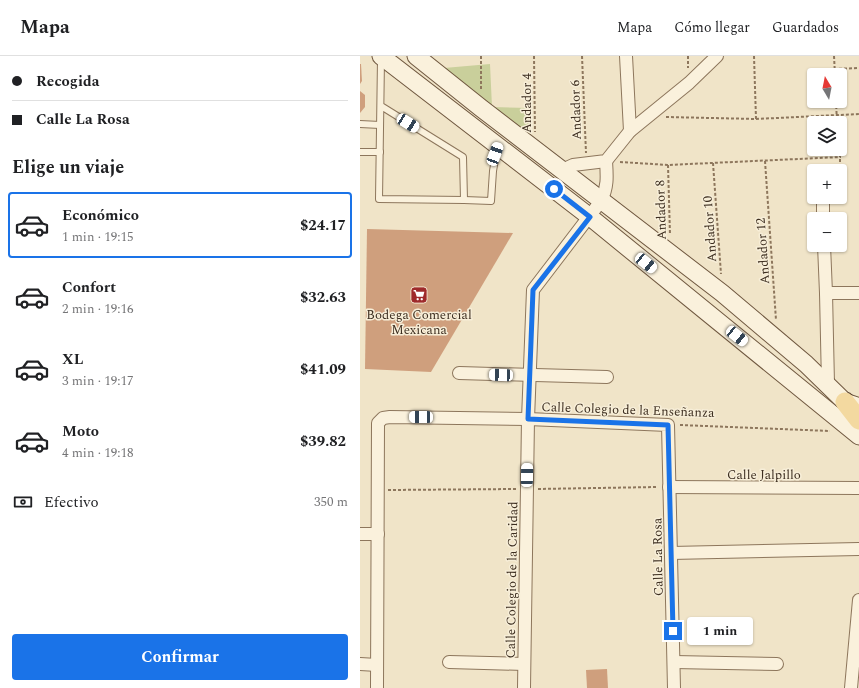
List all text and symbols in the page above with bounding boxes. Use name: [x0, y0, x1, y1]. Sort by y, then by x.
text: Mapa: [20, 13, 70, 42]
text: Mapa: [617, 17, 652, 38]
text: Cómo llegar: [674, 17, 750, 38]
text: Guardados: [772, 17, 839, 38]
north arrow: [807, 68, 847, 108]
map controls: [807, 68, 847, 252]
text: Recogida: [36, 70, 99, 93]
street label: Andador 4: [517, 72, 537, 133]
street label: Andador 6: [565, 79, 587, 140]
text: Calle La Rosa: [36, 108, 130, 131]
car: [395, 112, 421, 134]
button: layers: [807, 116, 847, 156]
car: [485, 141, 505, 167]
text: Elige un viaje: [12, 154, 124, 181]
button: +: [807, 164, 847, 204]
route start: [545, 180, 563, 198]
street label: Andador 8: [650, 180, 672, 240]
street label: Andador 10: [698, 194, 722, 263]
text: Económico: [62, 204, 139, 227]
icon: car: [14, 207, 50, 243]
button: −: [807, 212, 847, 252]
text: $24.17: [300, 214, 346, 237]
street label: Andador 12: [751, 217, 775, 285]
text: 1 min · 19:15: [62, 227, 134, 247]
car: [633, 251, 659, 275]
text: Confort: [62, 276, 116, 299]
icon: car: [14, 279, 50, 315]
supermarket icon: Bodega Comercial Mexicana: [409, 285, 429, 305]
text: $32.63: [300, 286, 346, 309]
text: 2 min · 19:16: [62, 299, 134, 319]
place label: Bodega Comercial Mexicana: [366, 305, 472, 340]
car: [724, 324, 750, 348]
text: XL: [62, 348, 83, 371]
icon: car: [14, 351, 50, 387]
text: $41.09: [300, 358, 346, 381]
car: [489, 369, 513, 381]
text: 3 min · 19:17: [62, 371, 134, 391]
street label: Calle Colegio de la Enseñanza: [541, 397, 715, 423]
car: [409, 411, 433, 423]
text: Moto: [62, 420, 99, 443]
icon: car: [14, 423, 50, 459]
text: $39.82: [300, 430, 346, 453]
text: 4 min · 19:18: [62, 443, 134, 463]
car: [521, 463, 533, 487]
street label: Calle Jalpillo: [727, 465, 801, 485]
icon: cash: [12, 491, 34, 513]
text: Efectivo: [44, 491, 99, 514]
text: 350 m: [314, 492, 348, 512]
street label: Calle Colegio de la Caridad: [501, 501, 523, 659]
street label: Calle La Rosa: [647, 517, 669, 596]
callout: 1 min: [687, 617, 753, 645]
text: 1 min: [703, 621, 737, 641]
route end: [664, 622, 682, 640]
button: Confirmar: [12, 634, 348, 680]

